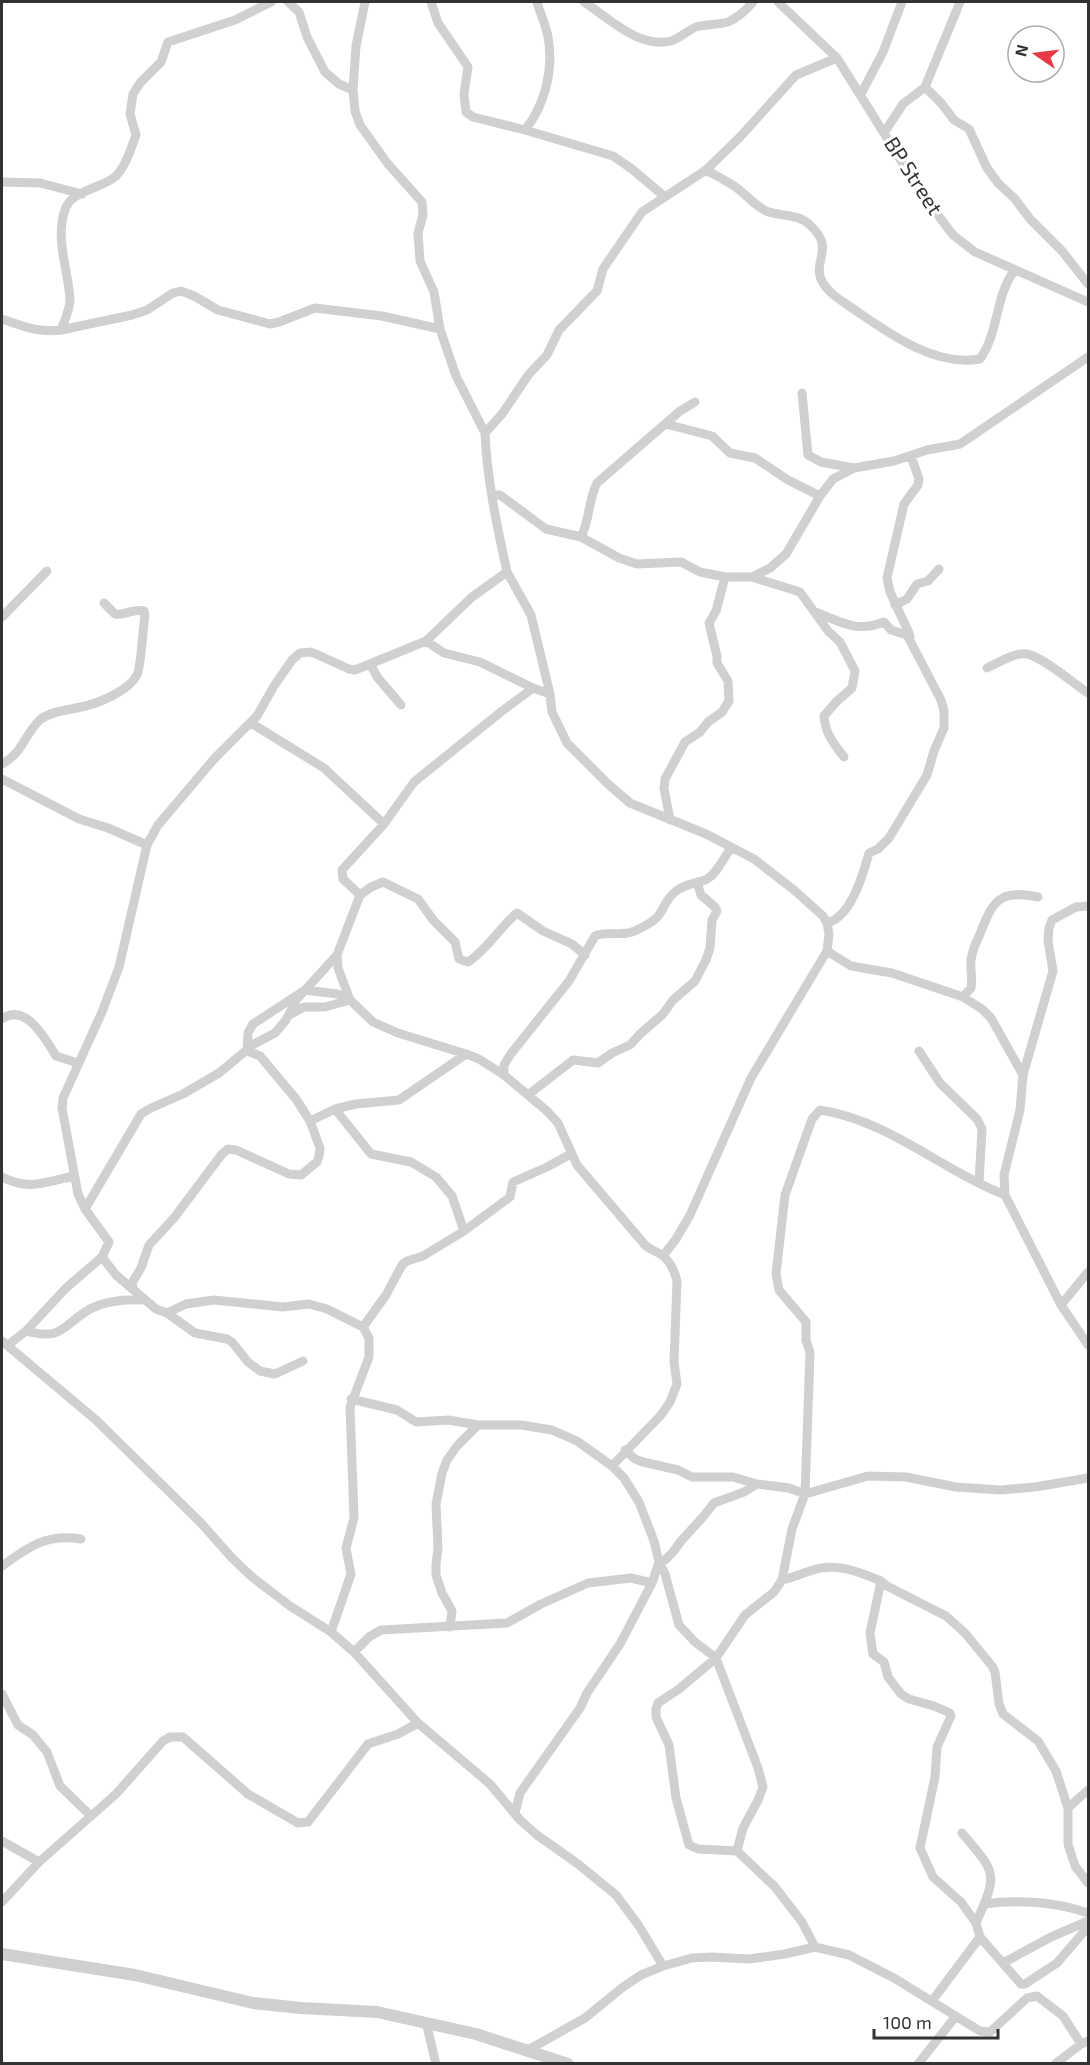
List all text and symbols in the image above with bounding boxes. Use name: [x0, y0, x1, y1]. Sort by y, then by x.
north arrow: [1006, 24, 1066, 84]
text: N: [1010, 42, 1032, 58]
street label: BP Street: [880, 131, 949, 219]
scale bar: [874, 2002, 998, 2040]
text: 100 m: [883, 2011, 932, 2033]

